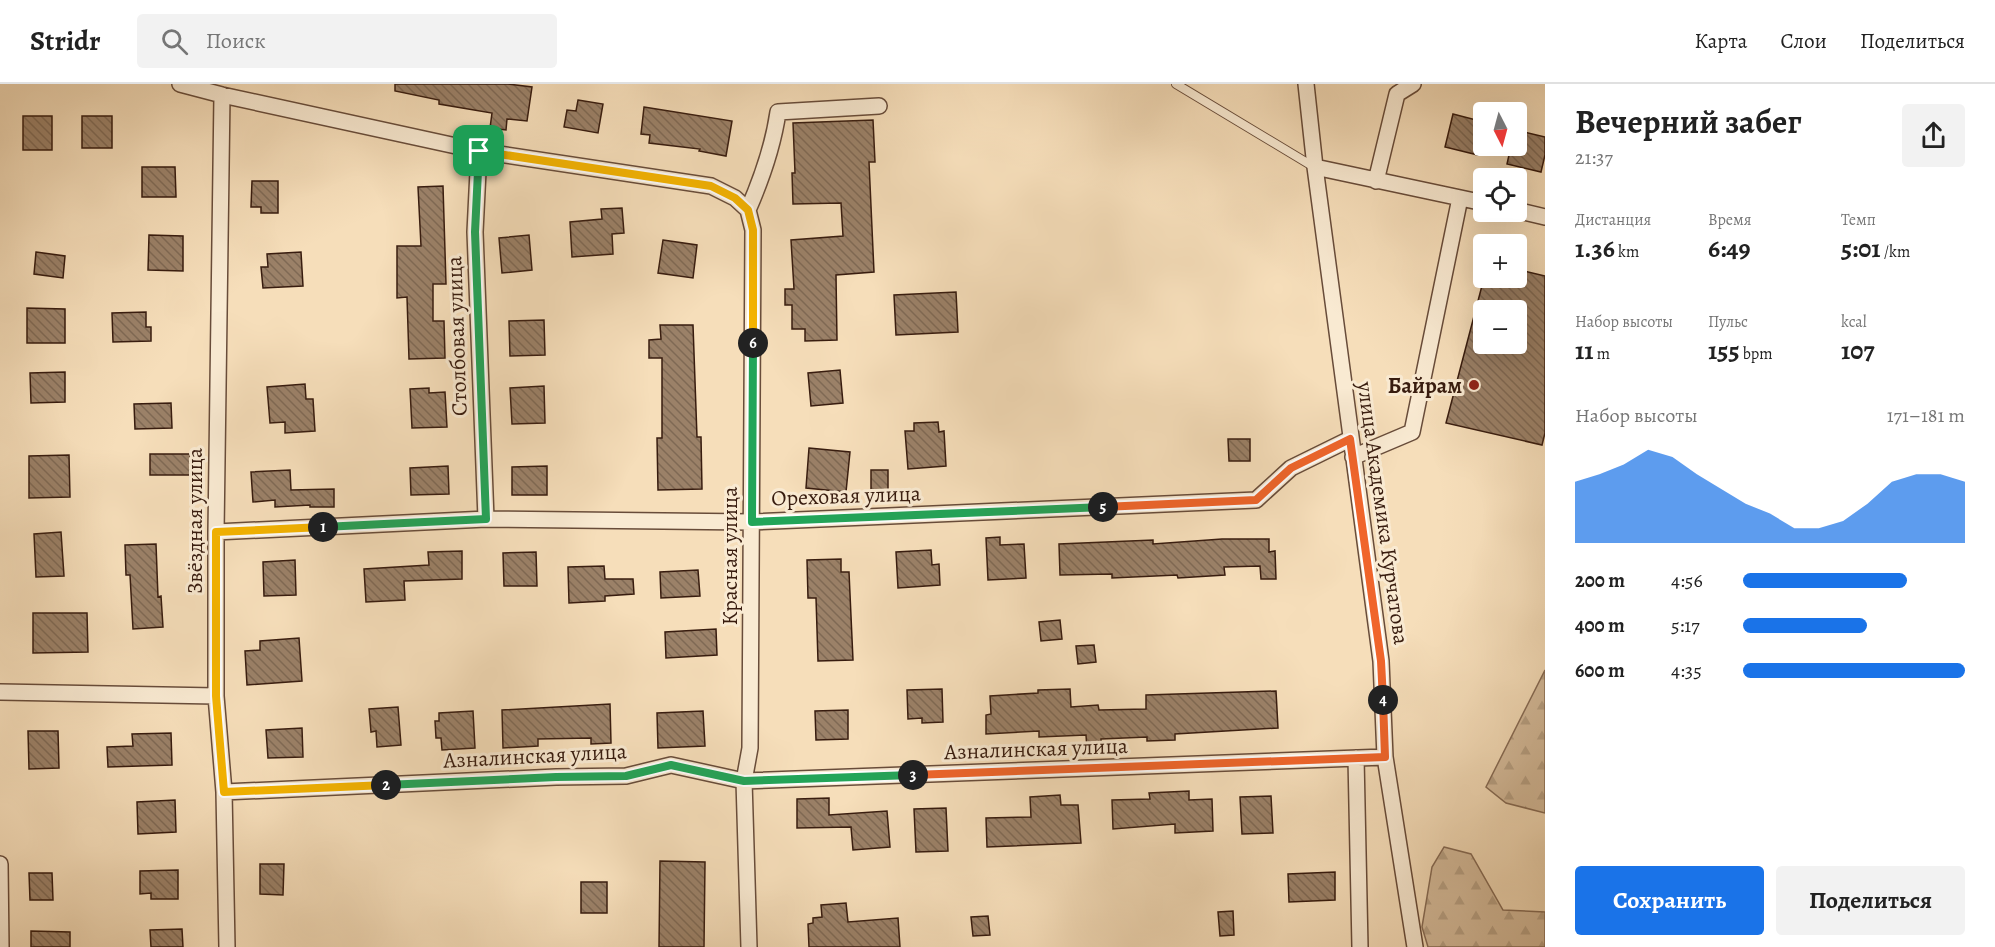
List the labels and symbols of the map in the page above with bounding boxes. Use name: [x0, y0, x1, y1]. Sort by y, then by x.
north arrow: [1473, 102, 1527, 156]
pin: [453, 125, 504, 176]
street label: Столбовая улица: [439, 255, 475, 416]
pin: 6: [738, 328, 768, 358]
place label: Байрам: [1388, 371, 1462, 401]
marker: Байрам: [1467, 378, 1481, 392]
street label: улица Академика Курчатова: [1350, 379, 1416, 647]
street label: Звёздная улица: [180, 447, 210, 594]
street label: Ореховая улица: [771, 478, 922, 514]
street label: Красная улица: [715, 486, 745, 625]
pin: 5: [1088, 492, 1118, 522]
pin: 1: [308, 512, 338, 542]
pin: 4: [1368, 685, 1398, 715]
street label: Азналинская улица: [943, 731, 1129, 767]
street label: Азналинская улица: [442, 736, 628, 776]
pin: 3: [898, 760, 928, 790]
pin: 2: [371, 770, 401, 800]

